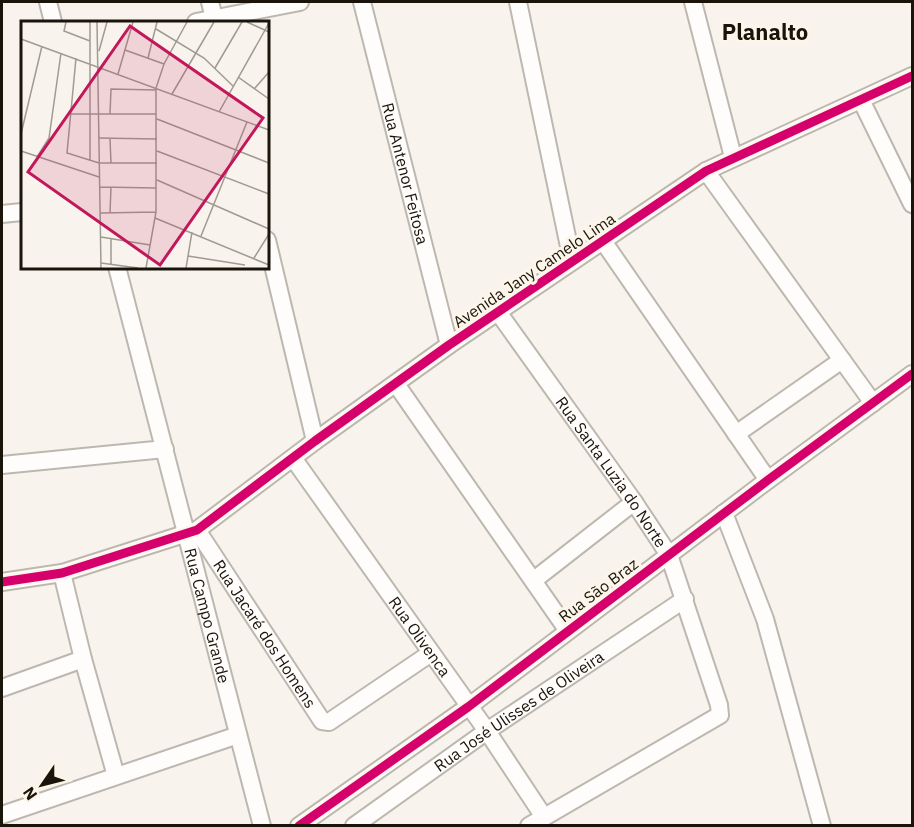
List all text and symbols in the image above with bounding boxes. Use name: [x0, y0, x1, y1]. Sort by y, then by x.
district label: Planalto: [722, 17, 808, 46]
inset map: [21, 21, 268, 268]
street label: Rua Antenor Feitosa: [378, 101, 433, 247]
street label: Avenida Jany Camelo Lima: [449, 208, 619, 332]
street label: Rua Santa Luzia do Norte: [552, 392, 671, 551]
street label: Rua Campo Grande: [180, 546, 235, 685]
street label: Rua São Braz: [554, 554, 642, 626]
street label: Rua Jacaré dos Homens: [209, 556, 321, 712]
street label: Rua Olivenca: [385, 593, 455, 681]
street label: Rua José Ulisses de Oliveira: [430, 646, 608, 776]
north arrow: [12, 755, 72, 815]
text: N: [18, 783, 41, 804]

